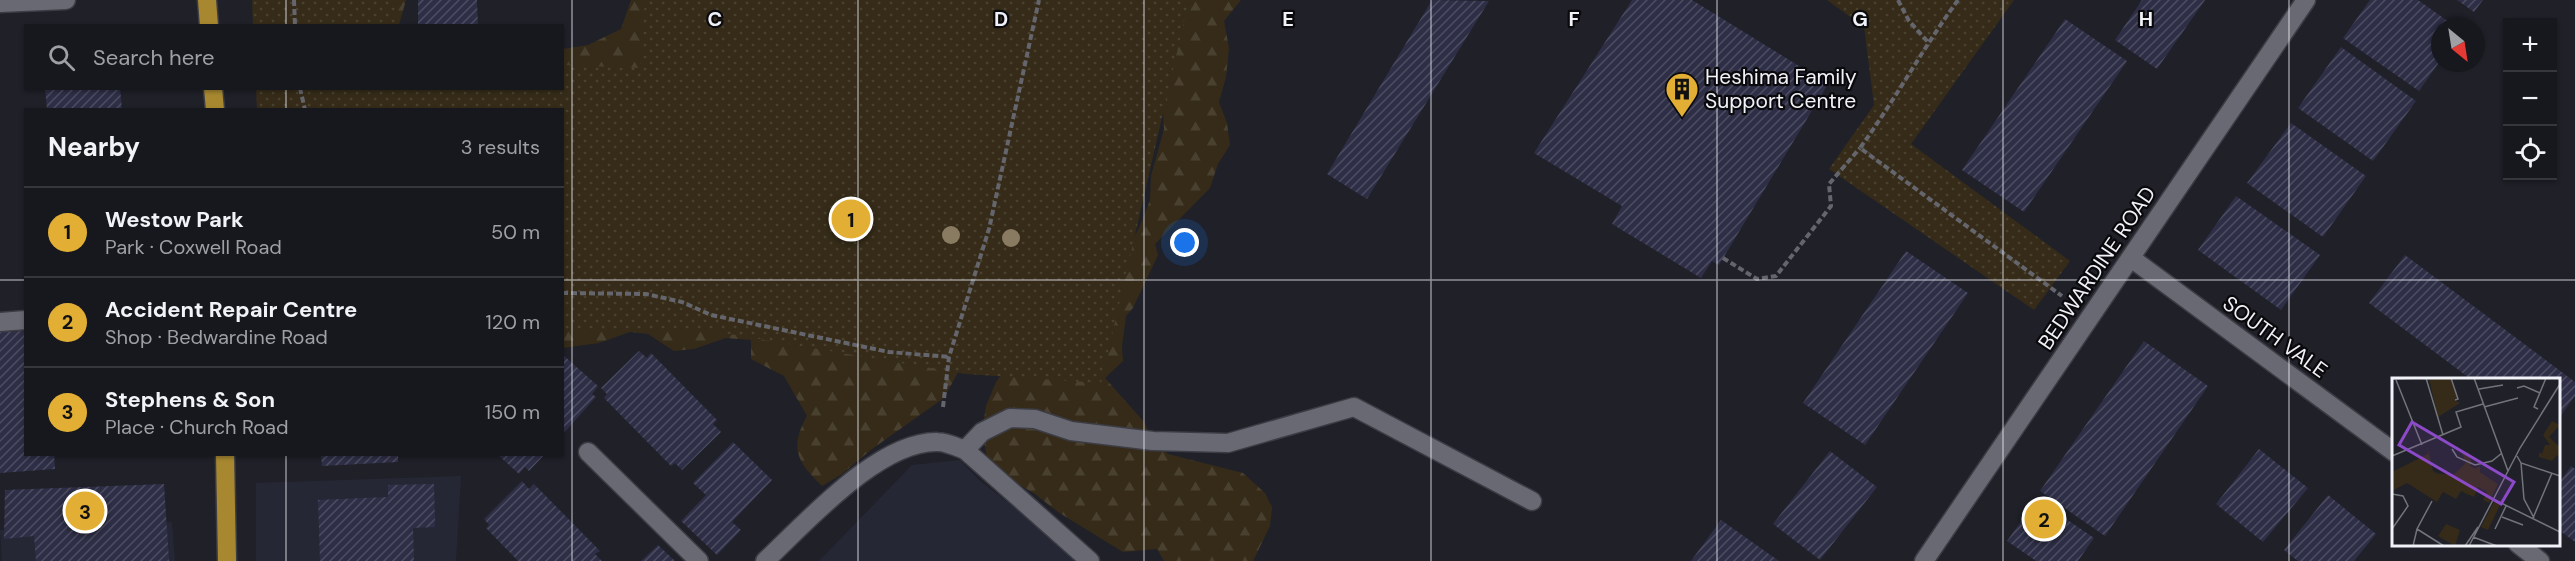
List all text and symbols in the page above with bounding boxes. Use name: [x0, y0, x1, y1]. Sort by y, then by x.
text: C: [708, 6, 722, 32]
text: D: [994, 6, 1008, 32]
text: E: [1282, 6, 1294, 32]
text: F: [1568, 6, 1580, 32]
text: G: [1852, 6, 1868, 32]
text: H: [2139, 6, 2153, 32]
north arrow: [2431, 18, 2485, 72]
map controls: [2503, 18, 2557, 180]
button: +: [2503, 18, 2557, 72]
search box: [24, 24, 564, 90]
icon: search: [45, 41, 78, 74]
text: Search here: [93, 43, 214, 72]
place label: Heshima Family Support Centre: [1705, 63, 1857, 115]
building icon: Heshima Family Support Centre: [1664, 71, 1700, 118]
button: −: [2503, 72, 2557, 126]
button: locate: [2503, 126, 2557, 180]
text: Nearby: [48, 130, 140, 164]
text: 3 results: [461, 134, 540, 160]
street label: BEDWARDINE ROAD: [2032, 181, 2162, 355]
pin: 1: [832, 196, 870, 242]
text: Westow Park: [105, 205, 244, 234]
text: 1: [64, 219, 71, 245]
text: 50 m: [491, 219, 540, 245]
your location: [1170, 228, 1199, 257]
text: Park · Coxwell Road: [105, 234, 282, 260]
street label: SOUTH VALE: [2217, 290, 2333, 384]
text: Accident Repair Centre: [105, 295, 357, 324]
text: 2: [62, 309, 73, 335]
text: 120 m: [486, 309, 540, 335]
text: Shop · Bedwardine Road: [105, 324, 328, 350]
inset map: [2392, 378, 2560, 546]
text: Stephens & Son: [105, 385, 275, 414]
text: 3: [61, 399, 74, 425]
text: 150 m: [485, 399, 540, 425]
text: Place · Church Road: [105, 414, 288, 440]
pin: 3: [66, 488, 104, 534]
pin: 2: [2024, 496, 2064, 542]

